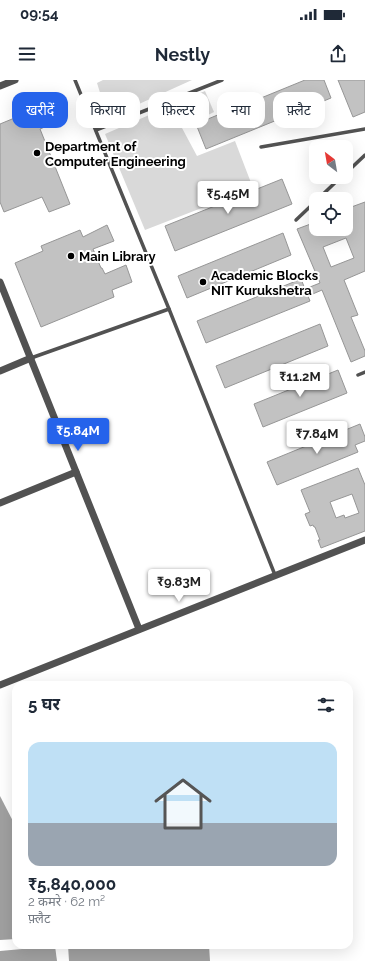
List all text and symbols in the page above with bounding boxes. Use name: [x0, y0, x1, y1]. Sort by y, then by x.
text: 09:54: [20, 5, 59, 23]
icon: menu: [16, 43, 38, 65]
icon: share: [327, 43, 349, 65]
text: Nestly: [155, 44, 210, 65]
chip: खरीदें: [12, 92, 68, 128]
chip: किराया: [76, 92, 140, 128]
chip: फ़िल्टर: [148, 92, 209, 128]
chip: नया: [217, 92, 265, 128]
chip: फ़्लैट: [273, 92, 325, 128]
place label: Department of Computer Engineering: [45, 139, 186, 169]
north arrow: [309, 140, 353, 184]
map controls: [309, 140, 353, 236]
marker: Department of Computer Engineering: [32, 148, 42, 158]
pin: ₹5.45M: [195, 181, 261, 215]
text: ₹5.45M: [207, 186, 249, 201]
button: locate: [309, 192, 353, 236]
place label: Main Library: [79, 249, 156, 264]
marker: Main Library: [66, 251, 76, 261]
place label: Academic Blocks NIT Kurukshetra: [211, 268, 319, 298]
marker: Academic Blocks NIT Kurukshetra: [198, 277, 208, 287]
pin: ₹11.2M: [267, 364, 333, 398]
text: ₹11.2M: [279, 369, 321, 384]
pin: ₹5.84M: [45, 418, 111, 452]
pin: ₹7.84M: [284, 421, 350, 455]
text: ₹5.84M: [56, 423, 100, 438]
text: ₹7.84M: [296, 426, 338, 441]
pin: ₹9.83M: [146, 569, 212, 603]
text: ₹9.83M: [157, 574, 201, 589]
text: 5 घर: [28, 694, 60, 714]
icon: filters: [315, 694, 337, 716]
icon: home: [147, 768, 219, 840]
text: ₹5,840,000: [28, 874, 116, 894]
text: 2 कमरे · 62 m²: [28, 894, 105, 909]
text: फ़्लैट: [28, 911, 51, 926]

